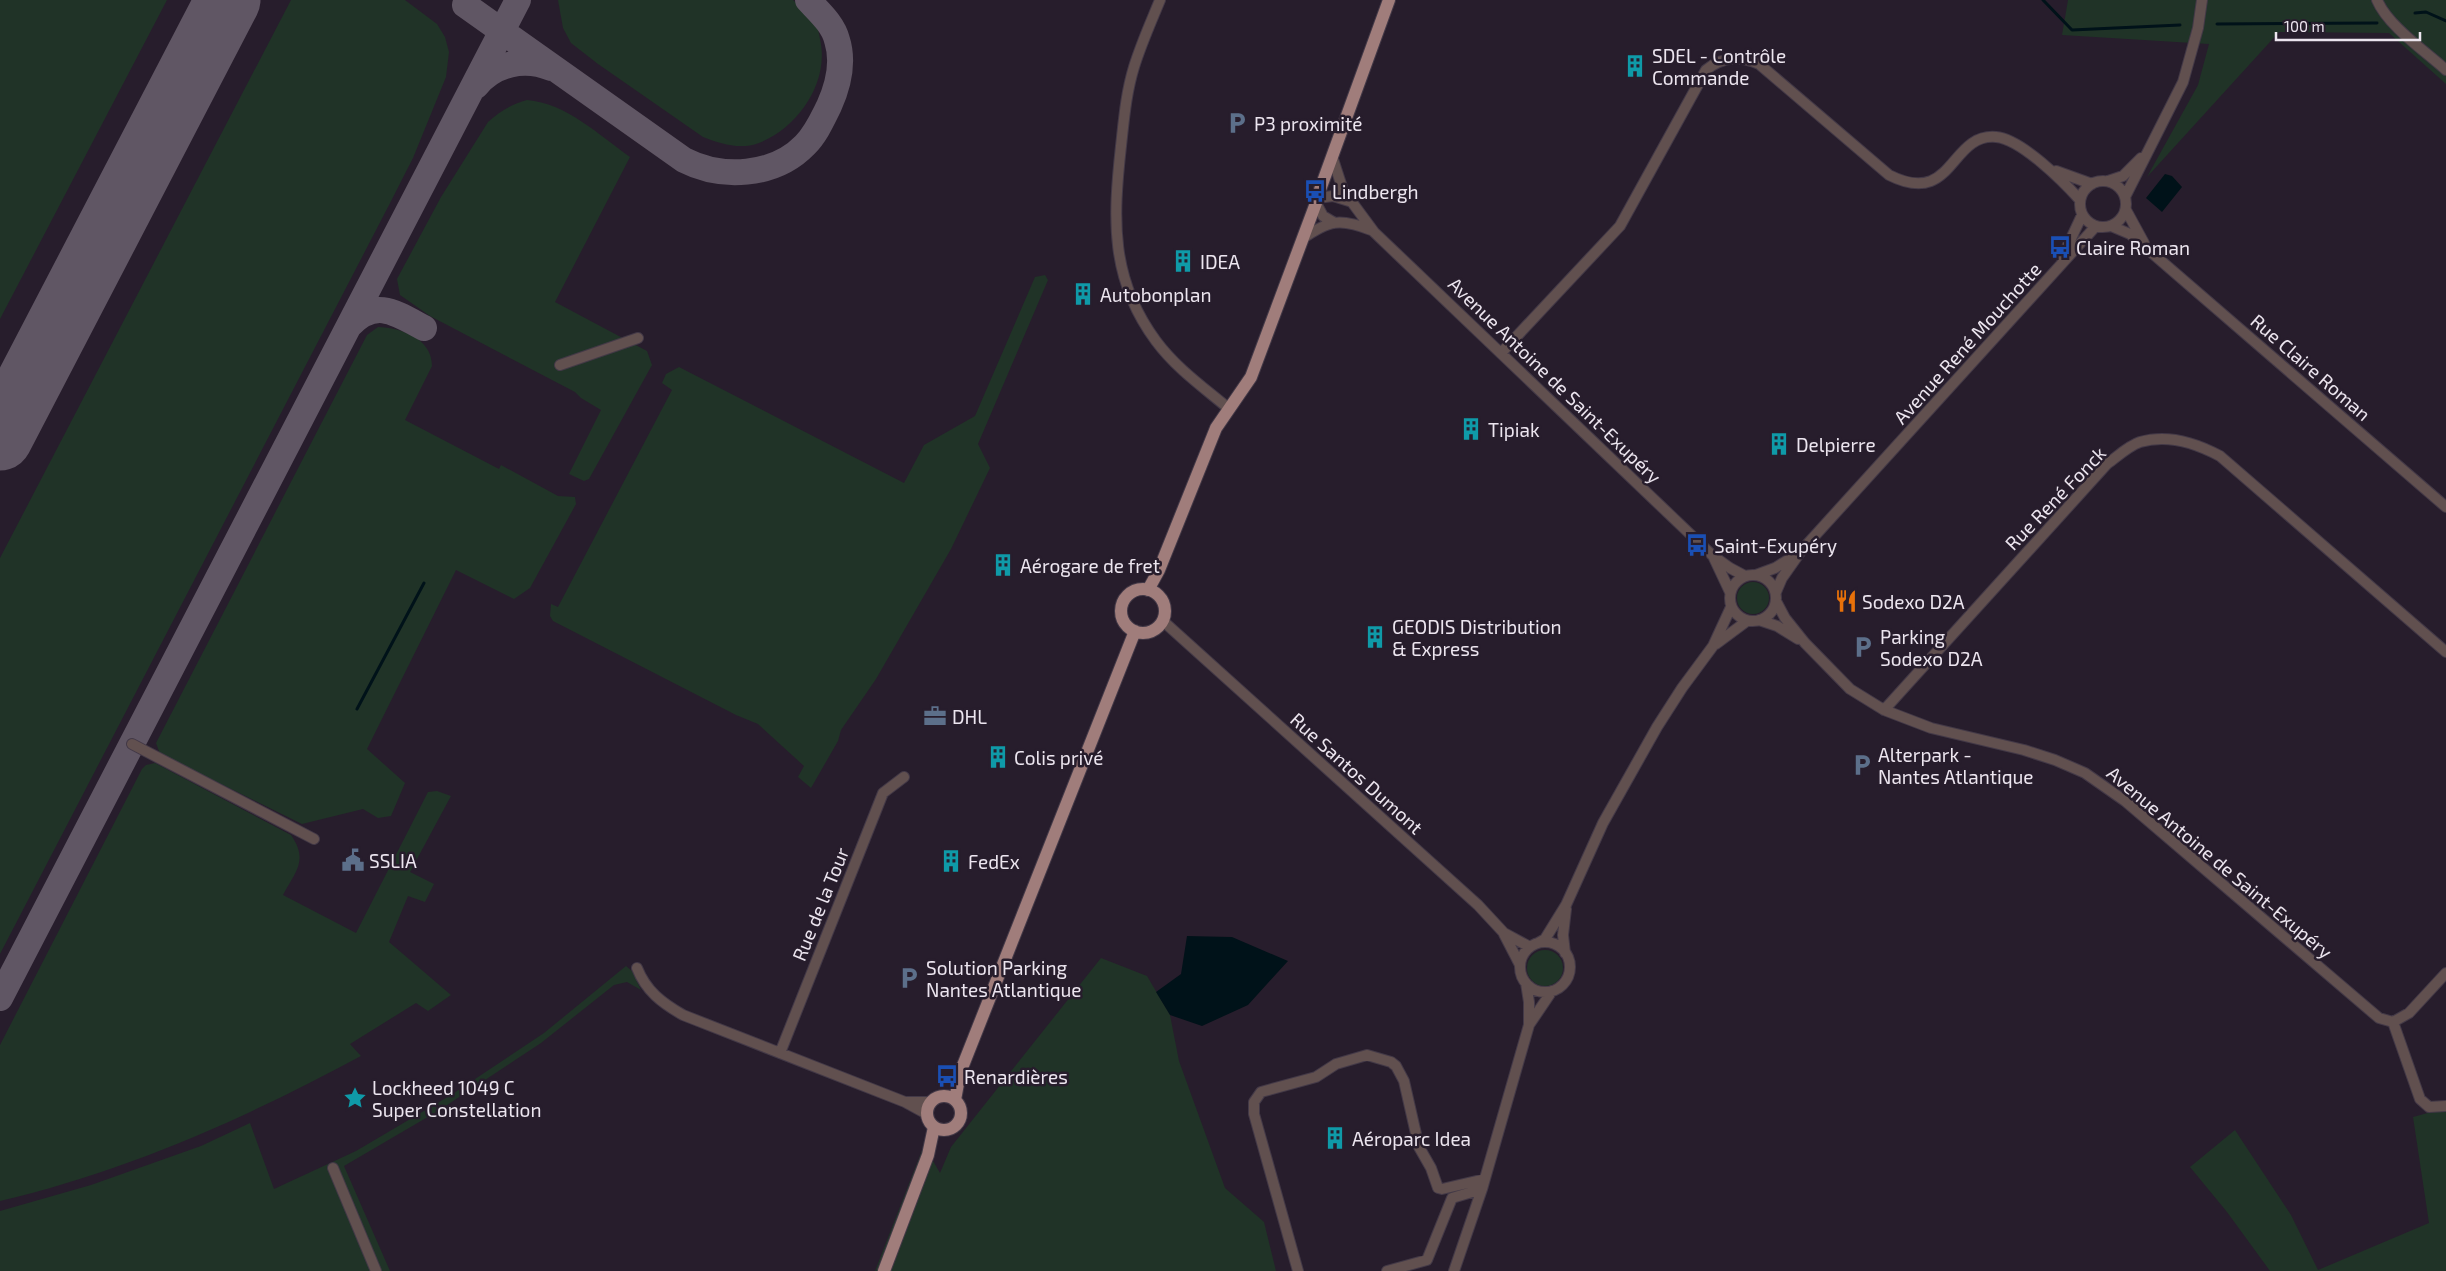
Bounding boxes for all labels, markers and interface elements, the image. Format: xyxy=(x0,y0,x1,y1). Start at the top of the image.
scale bar xyxy=(2276,10,2420,42)
text: 100 m xyxy=(2284,17,2325,35)
place label: SDEL - Contrôle Commande xyxy=(1652,44,1786,89)
building icon: SDEL - Contrôle Commande xyxy=(1622,53,1648,79)
parking icon: P3 proximité xyxy=(1224,110,1250,136)
place label: P3 proximité xyxy=(1254,112,1363,135)
bus stop icon: Lindbergh xyxy=(1302,178,1328,204)
place label: Lindbergh xyxy=(1332,180,1419,203)
bus stop icon: Claire Roman xyxy=(2047,234,2073,260)
place label: Claire Roman xyxy=(2076,236,2190,259)
building icon: IDEA xyxy=(1170,248,1196,274)
place label: IDEA xyxy=(1200,250,1240,273)
street label: Avenue René Mouchotte xyxy=(1888,258,2046,428)
street label: Avenue Antoine de Saint-Exupéry xyxy=(1444,272,1666,488)
building icon: Autobonplan xyxy=(1070,281,1096,307)
place label: Autobonplan xyxy=(1100,283,1211,306)
street label: Rue Claire Roman xyxy=(2246,309,2376,425)
building icon: Tipiak xyxy=(1458,416,1484,442)
place label: Tipiak xyxy=(1488,418,1540,441)
building icon: Delpierre xyxy=(1766,431,1792,457)
place label: Delpierre xyxy=(1796,433,1876,456)
street label: Rue René Fonck xyxy=(2000,441,2110,555)
bus stop icon: Saint-Exupéry xyxy=(1684,532,1710,558)
place label: Saint-Exupéry xyxy=(1714,534,1837,557)
building icon: Aérogare de fret xyxy=(990,552,1016,578)
place label: Aérogare de fret xyxy=(1020,554,1160,577)
restaurant icon: Sodexo D2A xyxy=(1833,588,1859,614)
place label: Sodexo D2A xyxy=(1862,590,1965,613)
place label: GEODIS Distribution & Express xyxy=(1392,615,1562,660)
building icon: GEODIS Distribution & Express xyxy=(1362,624,1388,650)
place label: Parking Sodexo D2A xyxy=(1880,625,1983,670)
parking icon: Parking Sodexo D2A xyxy=(1850,634,1876,660)
office icon: DHL xyxy=(922,703,948,729)
place label: DHL xyxy=(952,705,987,728)
street label: Rue Santos Dumont xyxy=(1286,707,1428,839)
place label: Alterpark - Nantes Atlantique xyxy=(1878,743,2034,788)
building icon: Colis privé xyxy=(985,744,1011,770)
place label: Colis privé xyxy=(1014,746,1103,769)
parking icon: Alterpark - Nantes Atlantique xyxy=(1849,752,1875,778)
street label: Avenue Antoine de Saint-Exupéry xyxy=(2103,761,2337,963)
street label: Rue de la Tour xyxy=(787,844,853,964)
public building icon: SSLIA xyxy=(340,847,366,873)
building icon: FedEx xyxy=(938,848,964,874)
place label: SSLIA xyxy=(369,849,417,872)
place label: FedEx xyxy=(968,850,1020,873)
place label: Solution Parking Nantes Atlantique xyxy=(926,956,1082,1001)
parking icon: Solution Parking Nantes Atlantique xyxy=(896,965,922,991)
bus stop icon: Renardières xyxy=(934,1063,960,1089)
place label: Renardières xyxy=(964,1065,1068,1088)
place label: Lockheed 1049 C Super Constellation xyxy=(372,1076,541,1121)
place icon: Lockheed 1049 C Super Constellation xyxy=(342,1085,368,1111)
building icon: Aéroparc Idea xyxy=(1322,1125,1348,1151)
place label: Aéroparc Idea xyxy=(1352,1127,1471,1150)

